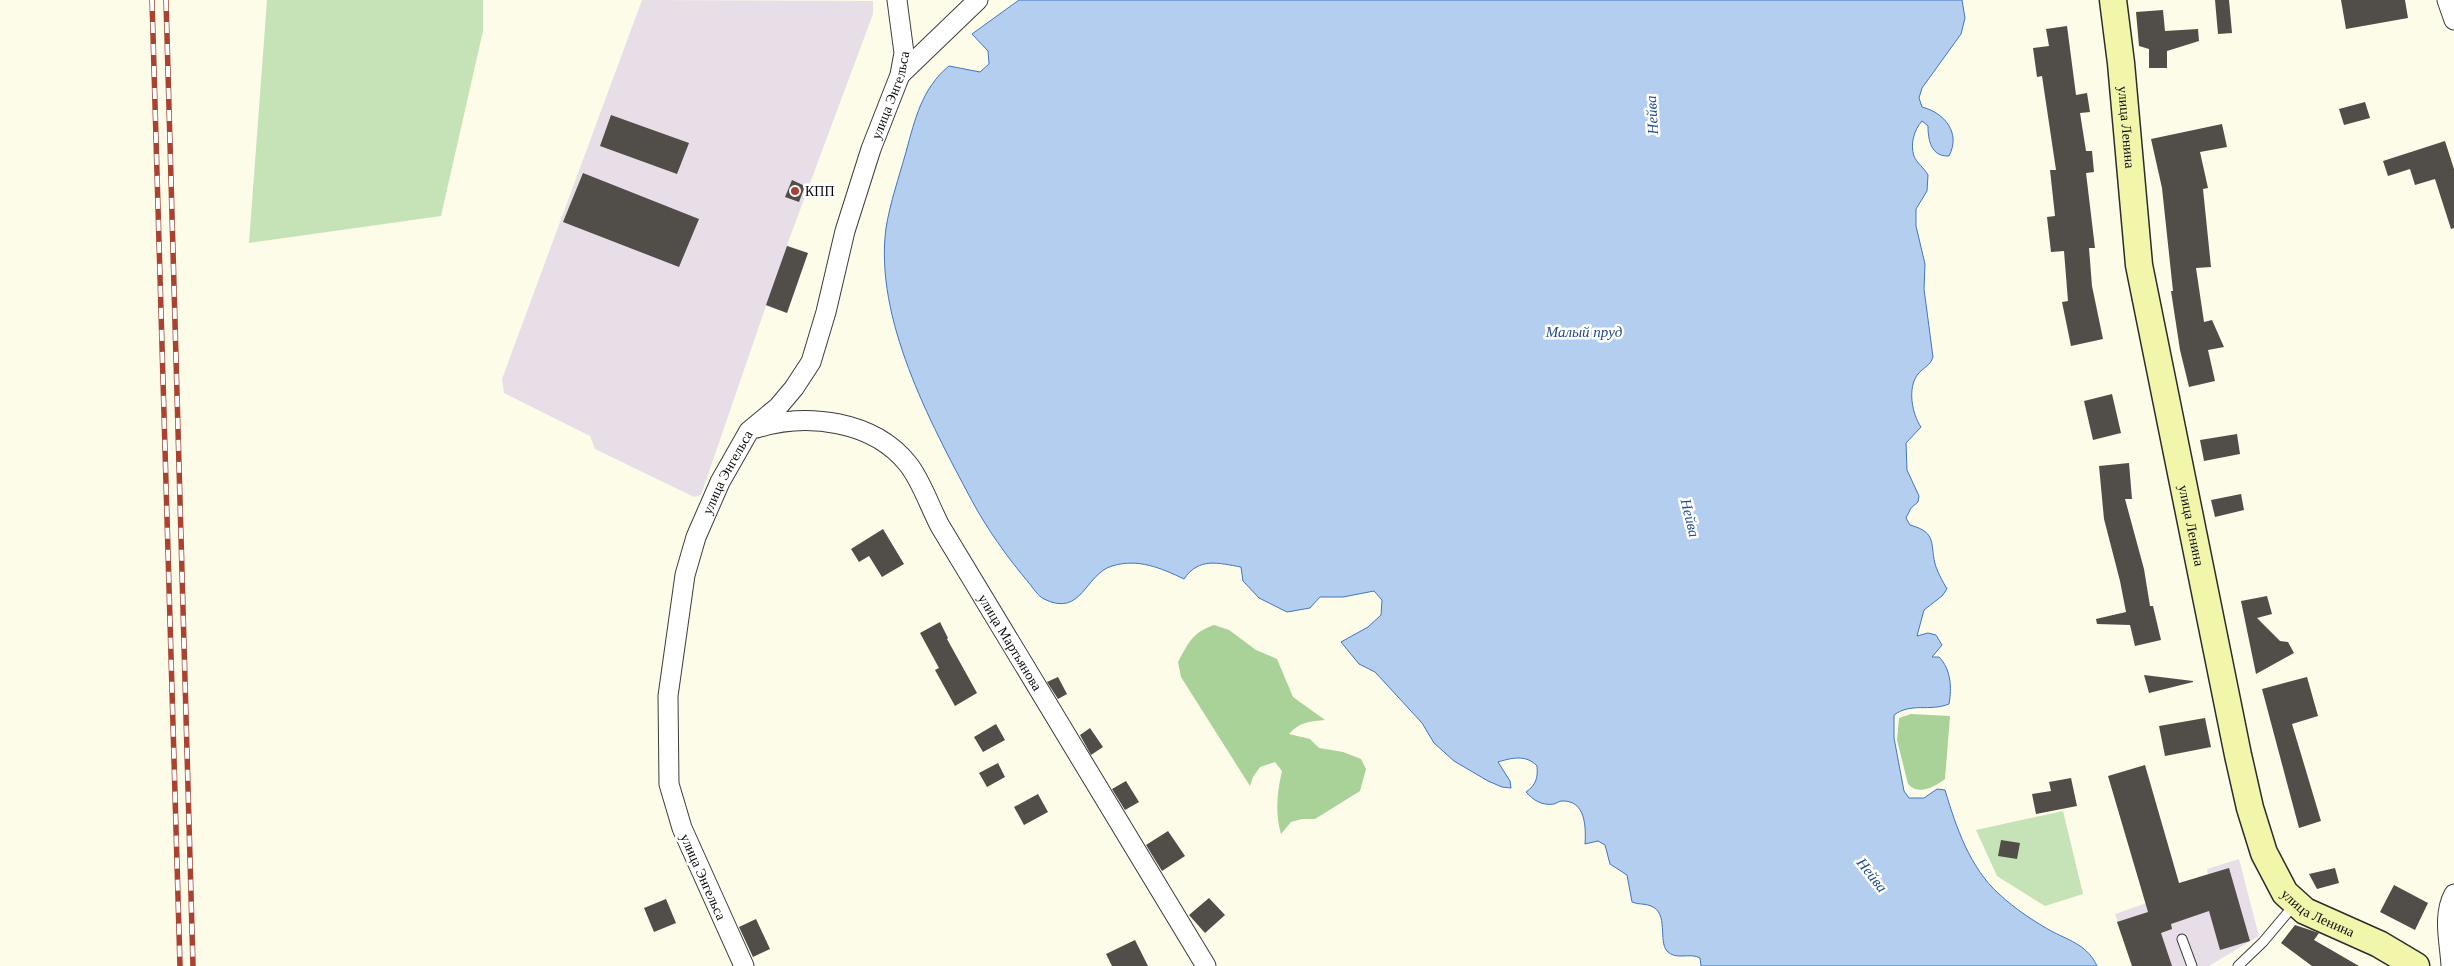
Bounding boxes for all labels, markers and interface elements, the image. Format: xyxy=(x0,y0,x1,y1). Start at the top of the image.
street label: улица Энгельса xyxy=(868,49,912,141)
street label: улица Ленина xyxy=(2116,86,2138,170)
water label: Нейва xyxy=(1643,95,1661,136)
place label: КПП xyxy=(805,184,835,199)
marker: КПП xyxy=(789,185,801,197)
water label: Малый пруд xyxy=(1545,324,1623,340)
street label: улица Энгельса xyxy=(699,427,756,516)
street label: улица Ленина xyxy=(2176,484,2207,568)
water label: Нейва xyxy=(1677,496,1702,539)
street label: улица Мартьянова xyxy=(975,591,1045,694)
street label: улица Энгельса xyxy=(677,832,729,923)
water label: Нейва xyxy=(1853,854,1890,895)
street label: улица Ленина xyxy=(2278,886,2358,940)

